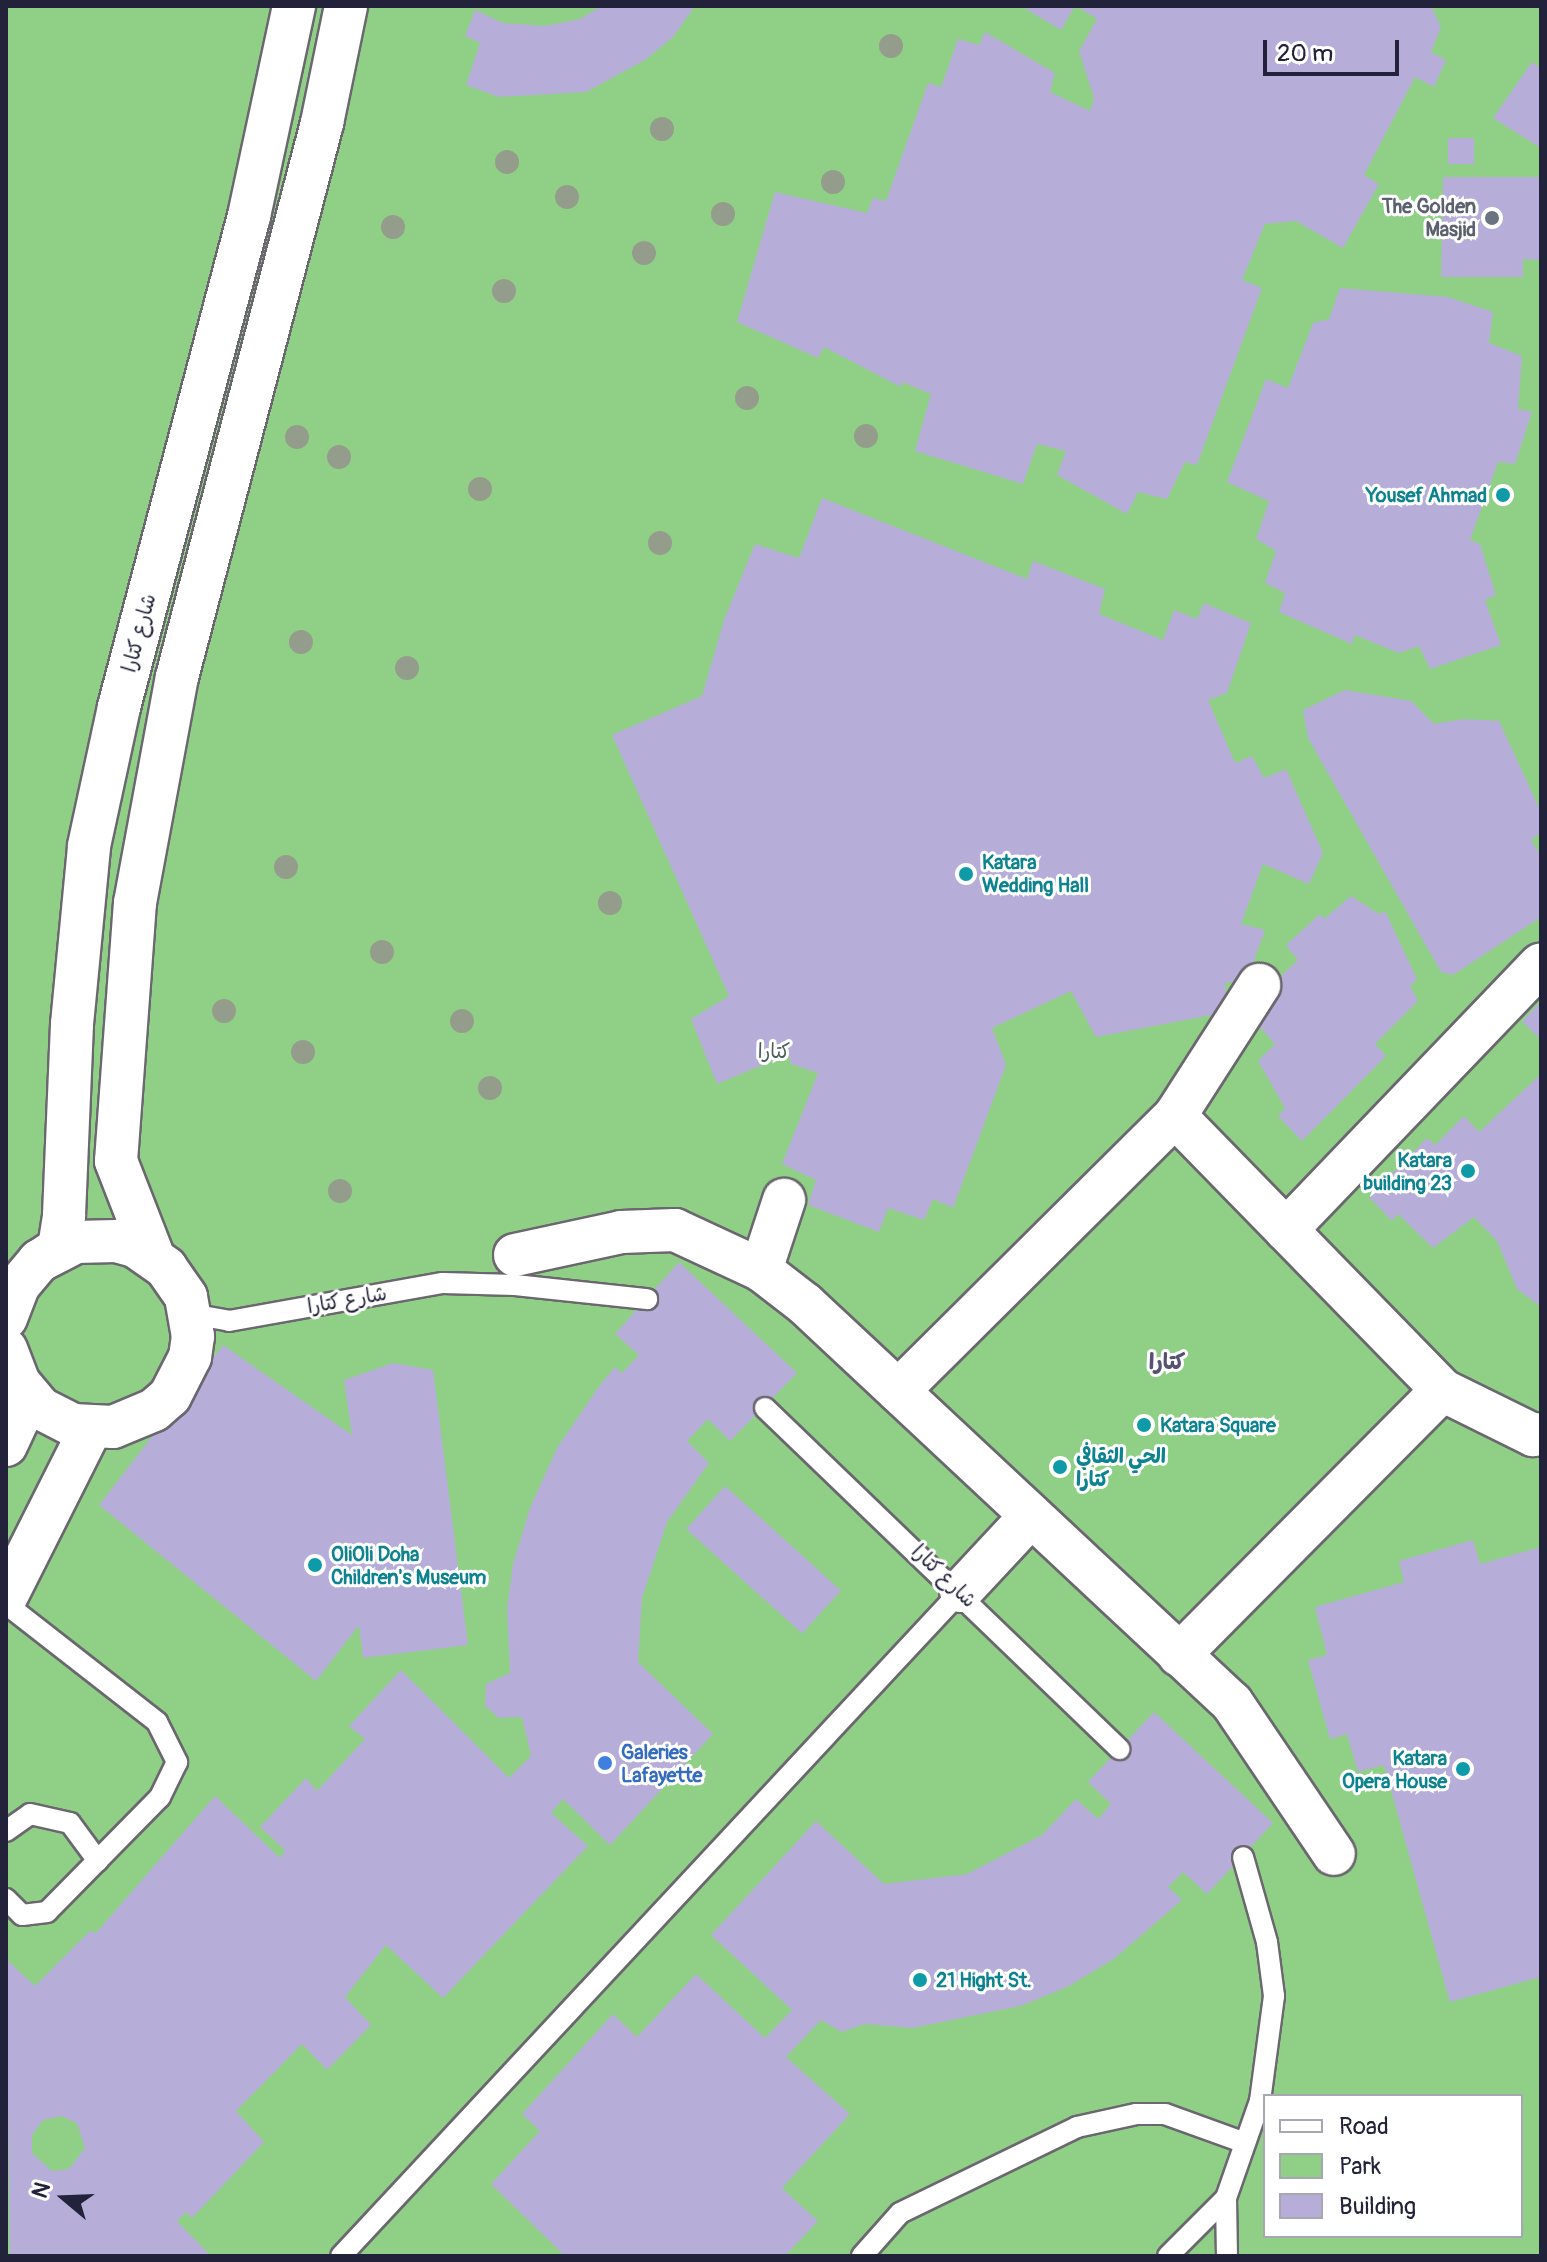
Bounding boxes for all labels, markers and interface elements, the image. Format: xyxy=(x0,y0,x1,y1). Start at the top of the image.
scale bar xyxy=(1267,24,1403,74)
text: 20 m xyxy=(1277,39,1333,68)
place label: The Golden Masjid xyxy=(1382,194,1476,241)
marker: The Golden Masjid xyxy=(1483,209,1501,227)
place label: Yousef Ahmad xyxy=(1366,483,1487,507)
marker: Yousef Ahmad xyxy=(1494,486,1512,504)
street label: شارع كتارا xyxy=(117,591,161,675)
place label: Katara Wedding Hall xyxy=(982,850,1089,897)
marker: Katara Wedding Hall xyxy=(957,865,975,883)
park label: كتارا xyxy=(758,1039,790,1063)
place label: Katara building 23 xyxy=(1363,1148,1452,1195)
marker: Katara building 23 xyxy=(1459,1162,1477,1180)
street label: شارع كتارا xyxy=(305,1281,389,1319)
district label: كتارا xyxy=(1149,1350,1185,1376)
place label: Katara Square xyxy=(1160,1413,1276,1437)
marker: Katara Square xyxy=(1135,1416,1153,1434)
place label: الحي الثقافي كتارا xyxy=(1076,1444,1166,1491)
marker: الحي الثقافي كتارا xyxy=(1051,1458,1069,1476)
street label: شارع كتارا xyxy=(907,1540,981,1612)
place label: OliOli Doha Children's Museum xyxy=(331,1542,486,1589)
marker: OliOli Doha Children's Museum xyxy=(306,1556,324,1574)
place label: Galeries Lafayette xyxy=(621,1740,702,1787)
place label: Katara Opera House xyxy=(1342,1746,1447,1793)
marker: Galeries Lafayette xyxy=(596,1754,614,1772)
marker: Katara Opera House xyxy=(1454,1760,1472,1778)
place label: 21 Hight St. xyxy=(936,1968,1032,1992)
marker: 21 Hight St. xyxy=(911,1971,929,1989)
legend xyxy=(1263,2094,1523,2238)
text: Road xyxy=(1339,2112,1389,2141)
text: Park xyxy=(1339,2152,1381,2181)
north arrow xyxy=(24,2158,104,2238)
text: N xyxy=(26,2179,57,2202)
text: Building xyxy=(1339,2192,1416,2221)

